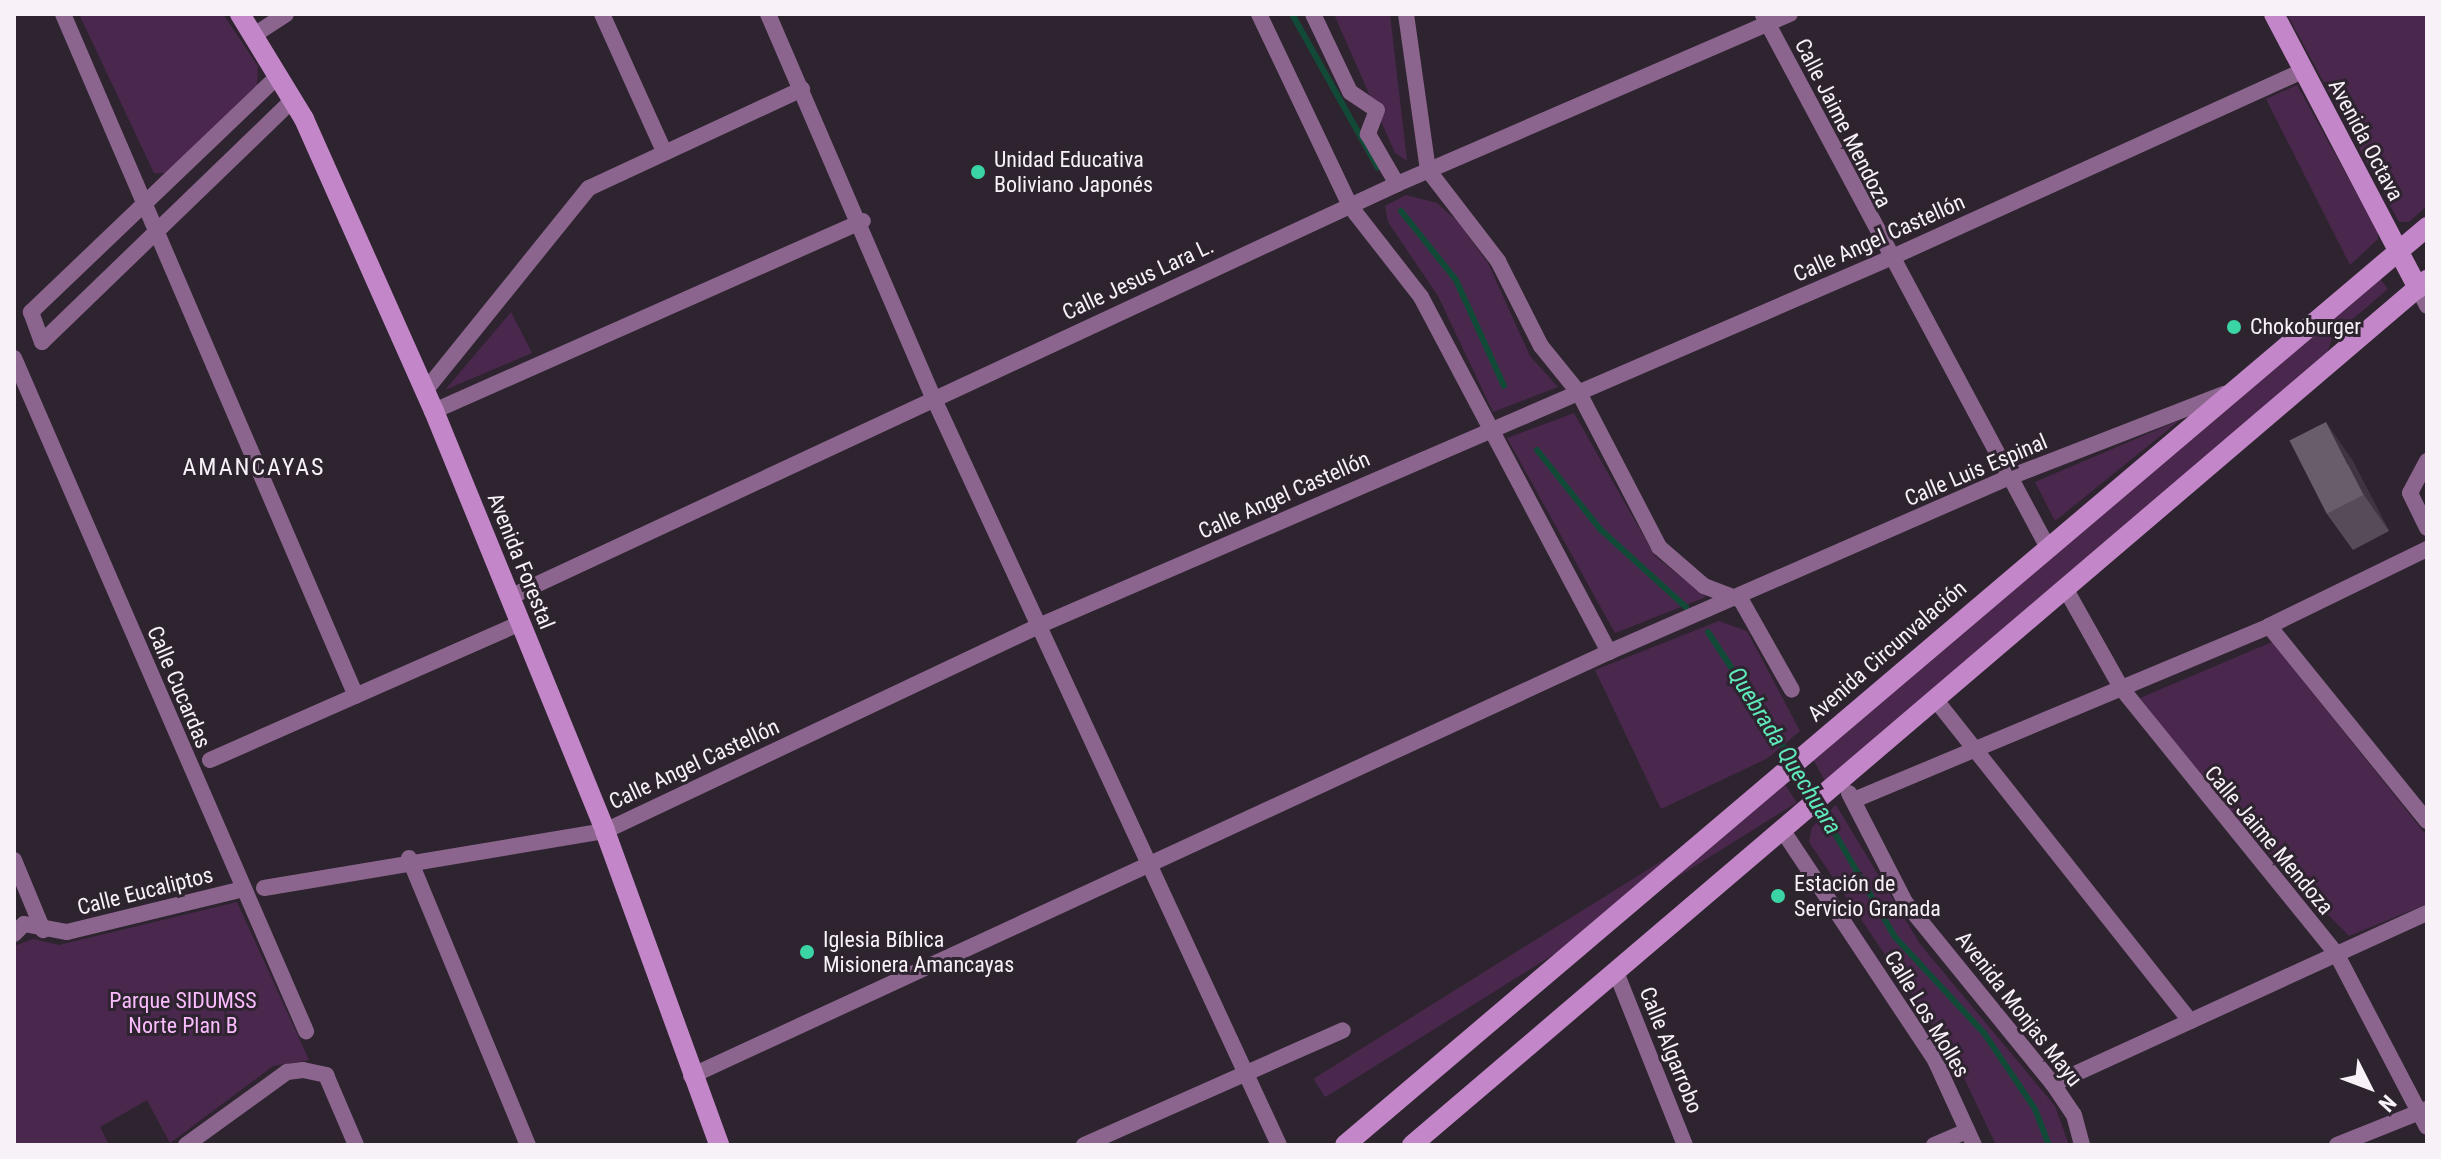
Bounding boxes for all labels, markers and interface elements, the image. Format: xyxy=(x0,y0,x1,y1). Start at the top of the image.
street label: Calle Jaime Mendoza xyxy=(1789,34,1897,212)
street label: Avenida Octava xyxy=(2323,75,2409,205)
place label: Unidad Educativa Boliviano Japonés xyxy=(994,146,1153,198)
marker: Unidad Educativa Boliviano Japonés xyxy=(969,163,987,181)
street label: Calle Angel Castellón xyxy=(1789,188,1969,288)
street label: Calle Jesus Lara L. xyxy=(1058,232,1218,326)
place label: Chokoburger xyxy=(2250,314,2361,340)
marker: Chokoburger xyxy=(2225,318,2243,336)
street label: Calle Luis Espinal xyxy=(1901,428,2051,512)
street label: Calle Angel Castellón xyxy=(1194,445,1374,545)
district label: AMANCAYAS xyxy=(182,454,326,482)
street label: Avenida Forestal xyxy=(482,489,560,633)
street label: Avenida Circunvalación xyxy=(1802,575,1972,727)
street label: Calle Cucardas xyxy=(141,622,217,752)
water label: Quebrada Quechuara xyxy=(1721,662,1847,840)
street label: Calle Angel Castellón xyxy=(605,713,783,815)
street label: Calle Jaime Mendoza xyxy=(2199,760,2339,920)
street label: Calle Eucaliptos xyxy=(74,861,216,921)
place label: Estación de Servicio Granada xyxy=(1794,870,1941,922)
marker: Estación de Servicio Granada xyxy=(1769,887,1787,905)
place label: Iglesia Bíblica Misionera Amancayas xyxy=(823,926,1014,978)
street label: Avenida Monjas Mayu xyxy=(1950,926,2088,1092)
marker: Iglesia Bíblica Misionera Amancayas xyxy=(798,943,816,961)
street label: Calle Los Molles xyxy=(1879,946,1975,1082)
street label: Calle Algarrobo xyxy=(1634,983,1708,1117)
park label: Parque SIDUMSS Norte Plan B xyxy=(109,987,257,1038)
north arrow xyxy=(2329,1047,2409,1127)
text: N xyxy=(2373,1090,2401,1117)

